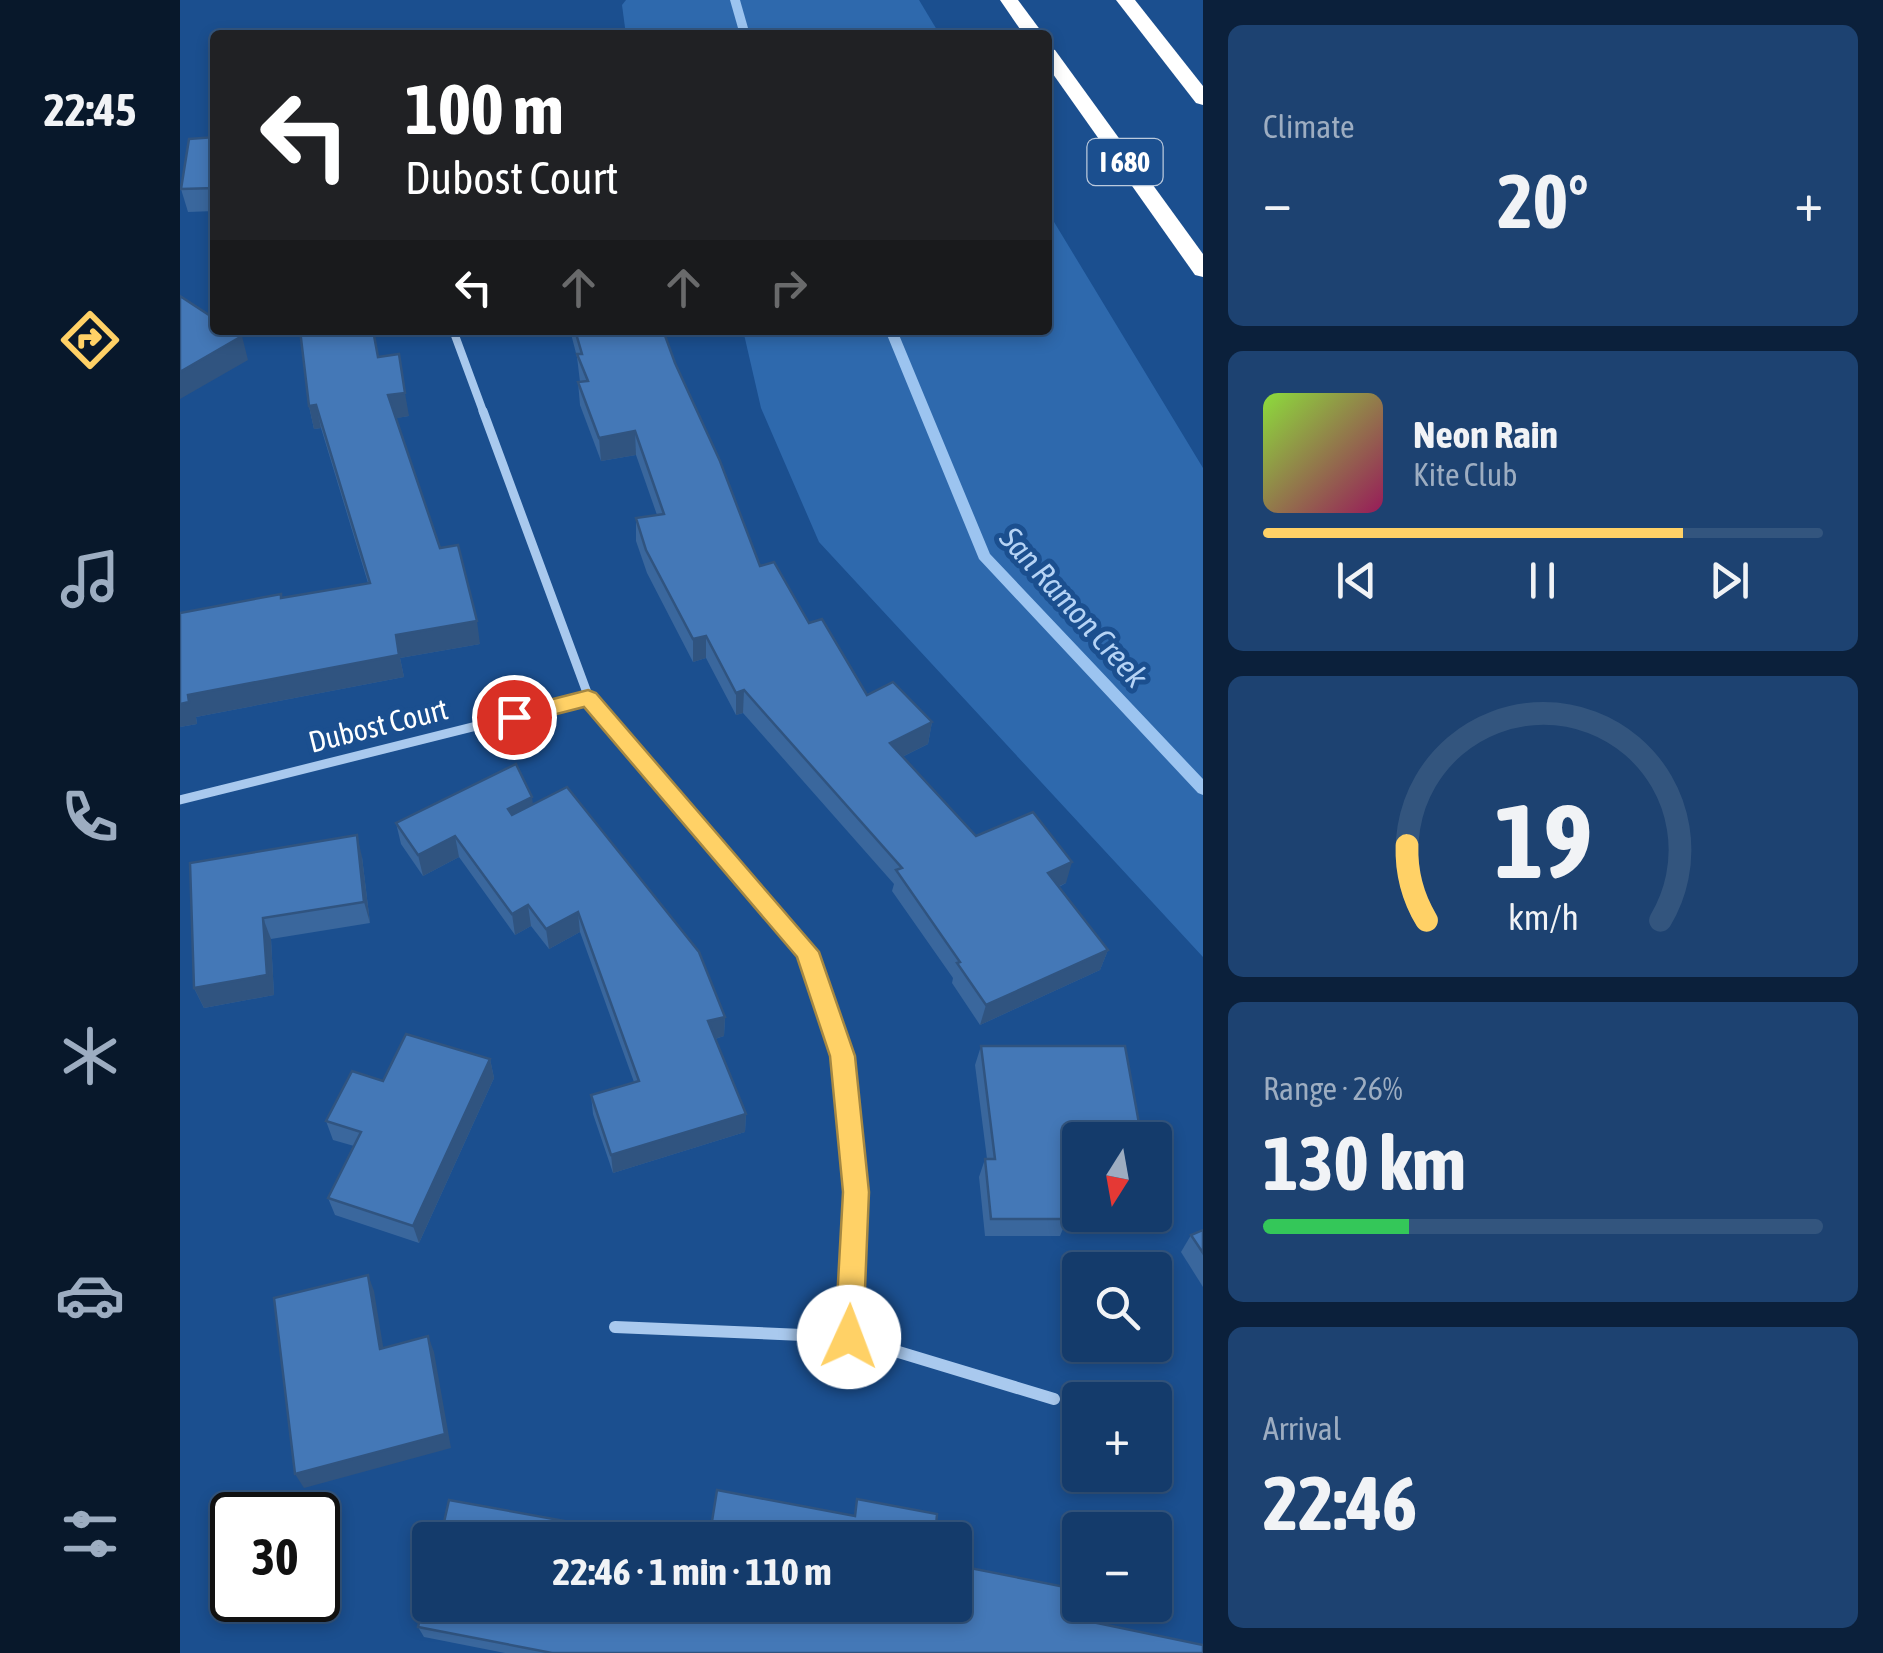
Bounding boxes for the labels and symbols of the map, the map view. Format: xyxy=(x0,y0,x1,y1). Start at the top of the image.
road number: I 680 xyxy=(1088,139,1162,185)
water label: San Ramon Creek xyxy=(992,519,1156,695)
pin xyxy=(472,675,557,760)
street label: Dubost Court xyxy=(305,691,451,759)
north arrow xyxy=(1062,1122,1172,1232)
position arrow xyxy=(797,1285,901,1389)
speed limit sign: 30 xyxy=(210,1492,340,1622)

